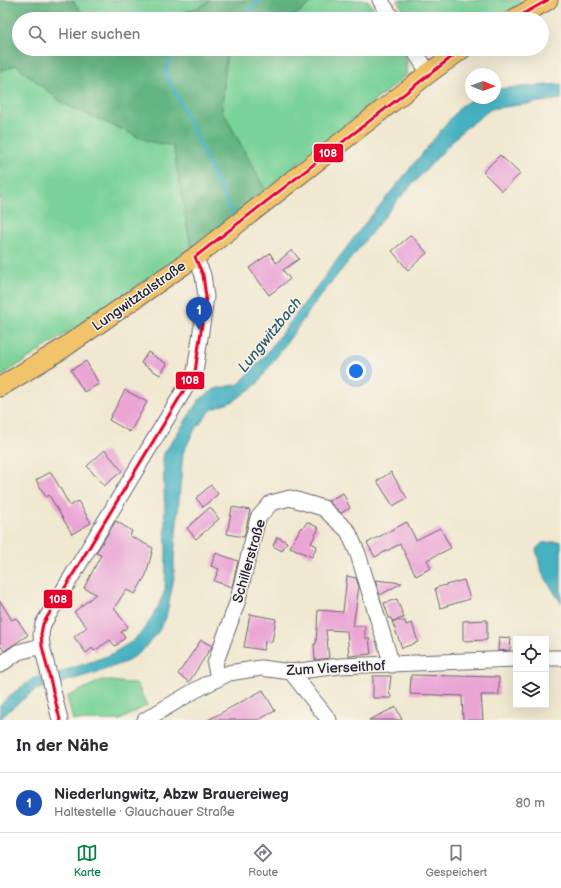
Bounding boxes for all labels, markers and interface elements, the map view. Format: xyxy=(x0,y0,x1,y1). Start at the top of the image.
search box xyxy=(12,12,549,56)
icon: search xyxy=(26,23,48,45)
text: Hier suchen xyxy=(58,25,140,44)
north arrow xyxy=(465,68,501,104)
line badge: 108 xyxy=(313,143,344,163)
text: 108 xyxy=(319,147,337,160)
street label: Lungwitztalstraße xyxy=(89,257,189,335)
water label: Lungwitzbach xyxy=(234,294,306,376)
pin: 1 xyxy=(186,297,212,330)
your location xyxy=(346,361,366,381)
line badge: 108 xyxy=(175,371,205,390)
text: 108 xyxy=(181,374,199,387)
street label: Schillerstraße xyxy=(229,517,269,605)
line badge: 108 xyxy=(43,589,73,609)
text: 108 xyxy=(49,593,67,606)
map controls xyxy=(513,636,549,708)
button: locate xyxy=(513,636,549,672)
street label: Zum Vierseithof xyxy=(285,657,387,679)
button: layers xyxy=(513,672,549,708)
text: In der Nähe xyxy=(16,736,109,756)
text: Niederlungwitz, Abzw Brauereiweg xyxy=(54,785,289,804)
text: 1 xyxy=(26,795,32,811)
text: 80 m xyxy=(516,795,545,811)
text: Haltestelle · Glauchauer Straße xyxy=(54,804,235,820)
tab: Karte xyxy=(74,842,101,879)
tab: Route xyxy=(248,842,278,879)
tab: Gespeichert xyxy=(426,842,487,879)

